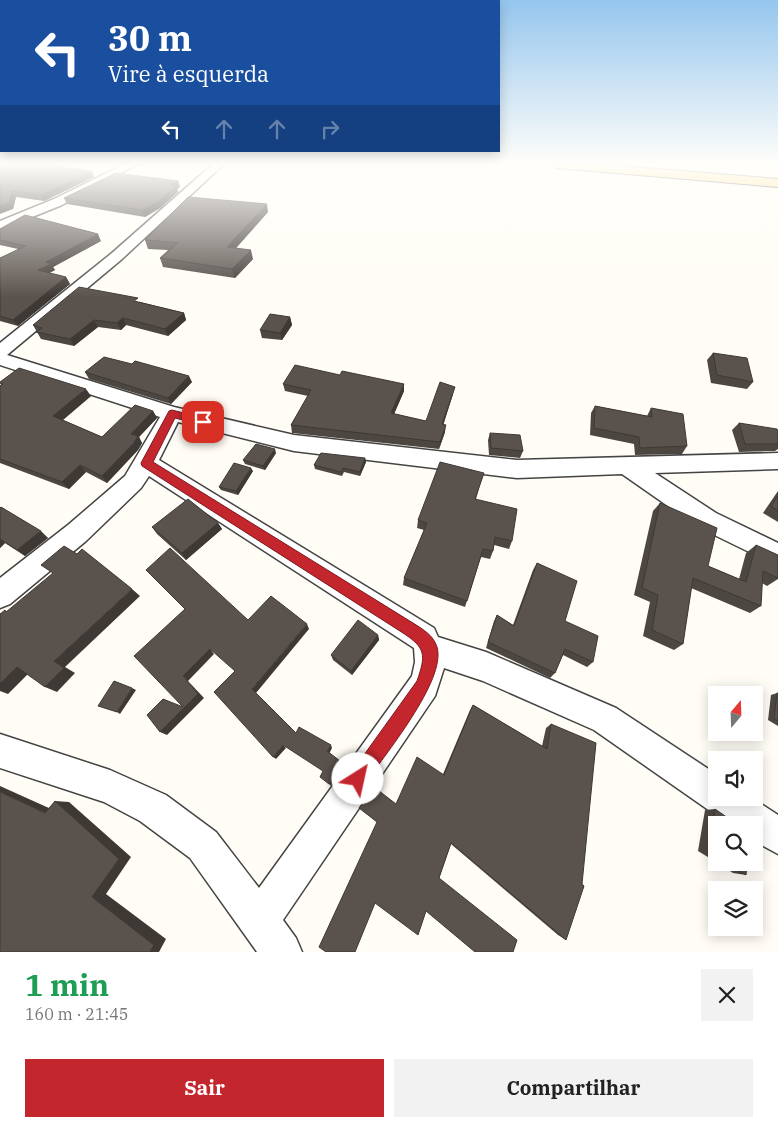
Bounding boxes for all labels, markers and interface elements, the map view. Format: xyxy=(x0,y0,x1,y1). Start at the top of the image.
text: 30 m xyxy=(108,15,192,61)
icon: left xyxy=(25,20,90,85)
text: Vire à esquerda xyxy=(108,59,269,88)
icon: left xyxy=(157,115,185,143)
icon: ahead xyxy=(210,115,238,143)
icon: ahead xyxy=(263,115,291,143)
icon: right xyxy=(316,115,344,143)
pin xyxy=(182,401,224,443)
icon: arrive xyxy=(189,408,217,436)
north arrow xyxy=(708,686,762,741)
map controls xyxy=(708,686,763,936)
button: sound xyxy=(708,751,763,806)
position arrow xyxy=(331,752,383,804)
button: search xyxy=(708,816,763,871)
button: layers xyxy=(708,881,763,936)
text: 1 min xyxy=(25,965,109,1004)
button: close xyxy=(701,969,753,1021)
text: 160 m · 21:45 xyxy=(25,1004,128,1024)
button: Sair xyxy=(25,1059,384,1117)
button: Compartilhar xyxy=(394,1059,753,1117)

